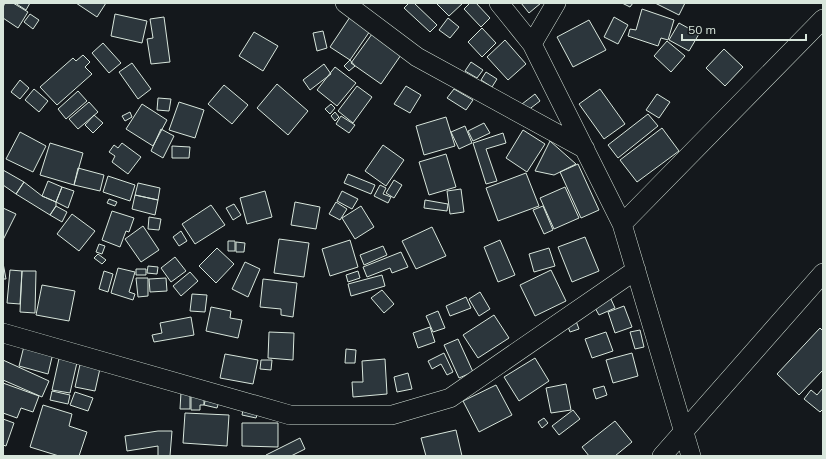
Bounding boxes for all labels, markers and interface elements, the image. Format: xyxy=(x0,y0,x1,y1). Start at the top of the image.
scale bar xyxy=(682,16,806,42)
text: 50 m xyxy=(688,22,716,37)

